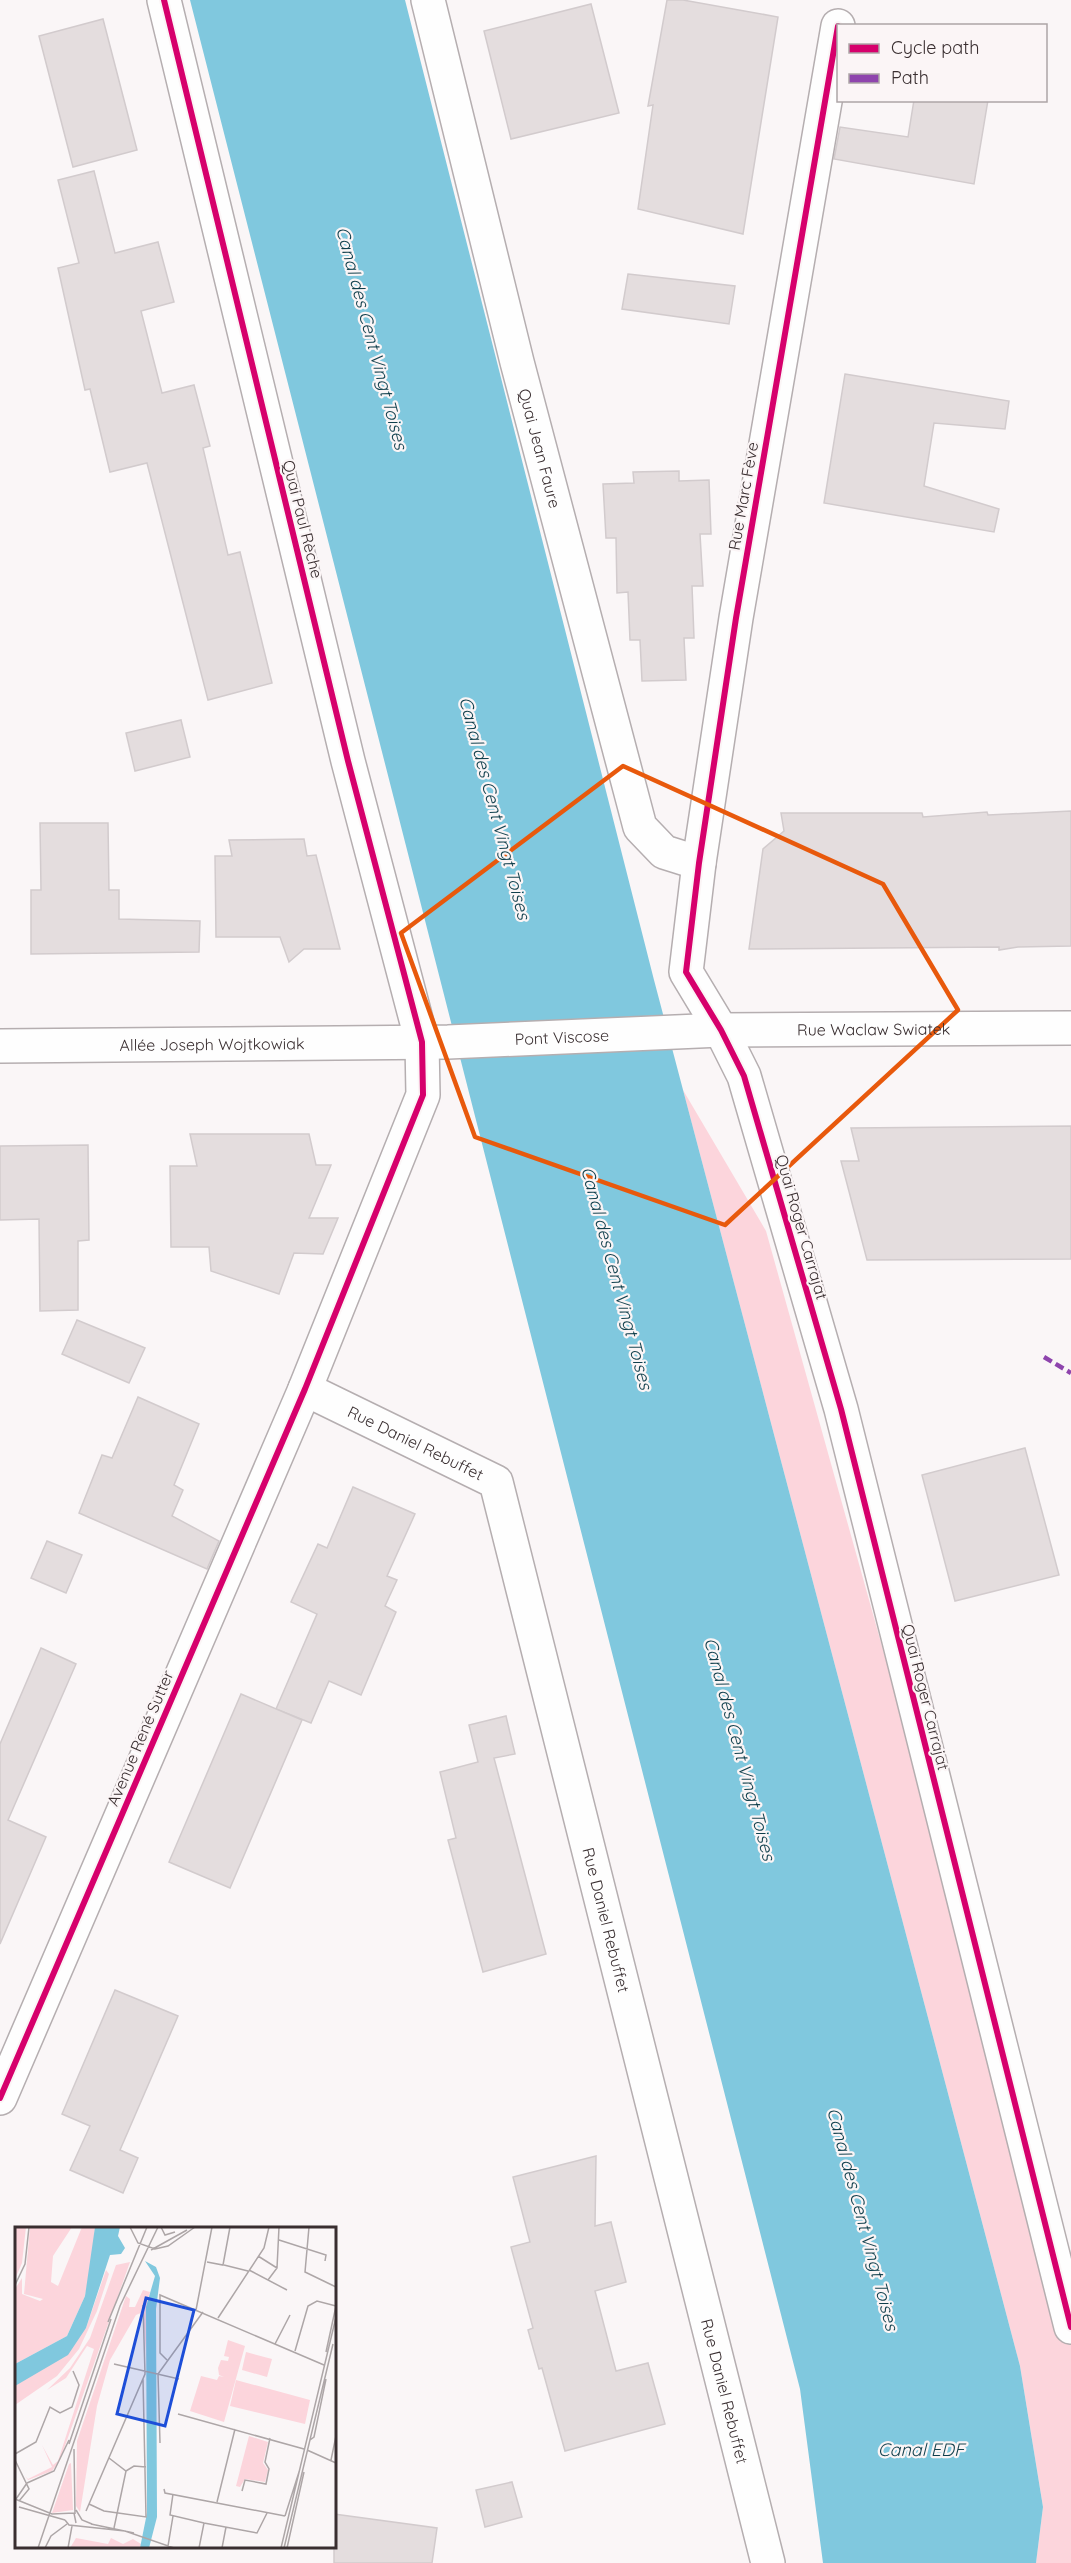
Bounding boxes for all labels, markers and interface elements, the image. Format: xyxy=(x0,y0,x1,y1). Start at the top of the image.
legend xyxy=(837,24,1047,102)
text: Cycle path xyxy=(891,36,979,59)
text: Path xyxy=(891,66,929,89)
water label: Canal des Cent Vingt Toises xyxy=(331,224,413,453)
street label: Quai Jean Faure xyxy=(514,386,565,510)
street label: Rue Marc Fève xyxy=(724,440,762,552)
street label: Quai Paul Rèche xyxy=(279,458,327,580)
water label: Canal des Cent Vingt Toises xyxy=(454,694,536,923)
street label: Rue Waclaw Swiatek xyxy=(797,1019,950,1040)
street label: Pont Viscose xyxy=(514,1025,609,1049)
street label: Allée Joseph Wojtkowiak xyxy=(119,1033,305,1055)
street label: Quai Roger Carrajat xyxy=(772,1152,832,1302)
water label: Canal des Cent Vingt Toises xyxy=(576,1164,658,1393)
street label: Rue Daniel Rebuffet xyxy=(344,1401,487,1484)
street label: Quai Roger Carrajat xyxy=(898,1622,954,1772)
water label: Canal des Cent Vingt Toises xyxy=(699,1635,781,1864)
street label: Avenue René Sutter xyxy=(102,1667,178,1809)
street label: Rue Daniel Rebuffet xyxy=(578,1845,634,1994)
water label: Canal des Cent Vingt Toises xyxy=(822,2105,904,2334)
inset map xyxy=(15,2227,336,2548)
street label: Rue Daniel Rebuffet xyxy=(697,2317,753,2466)
water label: Canal EDF xyxy=(878,2438,967,2461)

